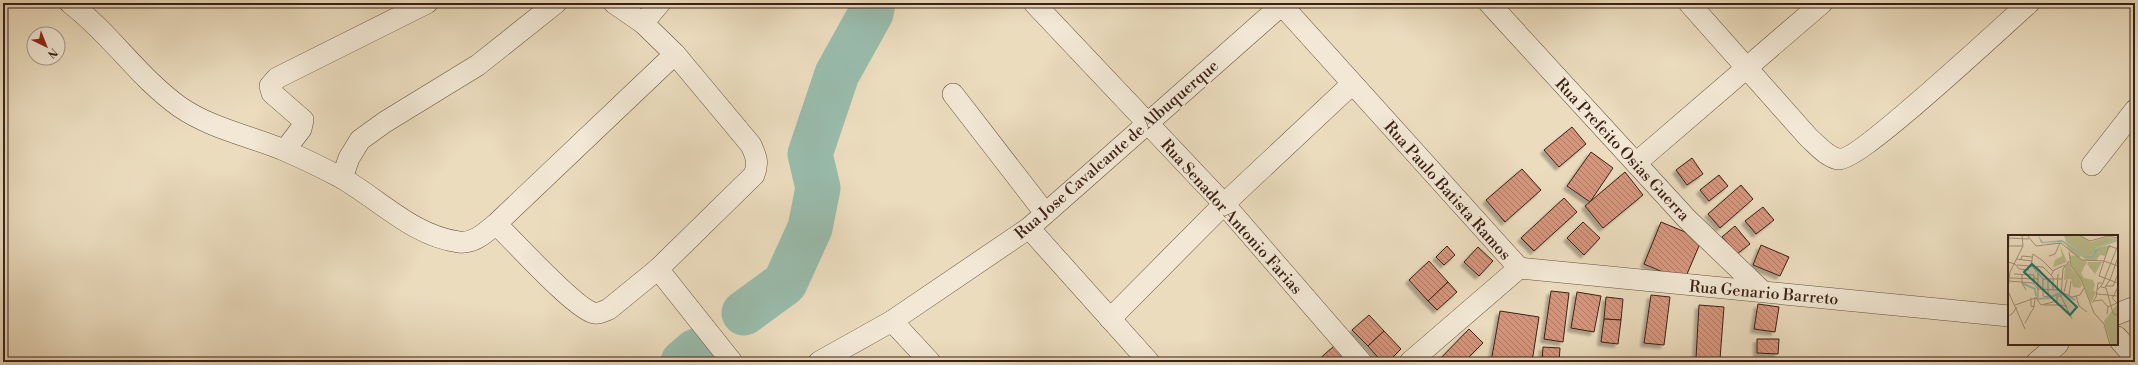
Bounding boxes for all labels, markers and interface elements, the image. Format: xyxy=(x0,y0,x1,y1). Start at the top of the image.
north arrow xyxy=(26,26,66,66)
text: N xyxy=(44,44,60,61)
street label: Rua Jose Cavalcante de Albuquerque xyxy=(1011,56,1223,244)
street label: Rua Prefeito Osias Guerra xyxy=(1551,74,1694,226)
street label: Rua Paulo Batista Ramos xyxy=(1380,117,1515,264)
street label: Rua Senador Antonio Farias xyxy=(1156,135,1306,298)
inset map xyxy=(2008,235,2118,345)
street label: Rua Genario Barreto xyxy=(1688,277,1839,309)

